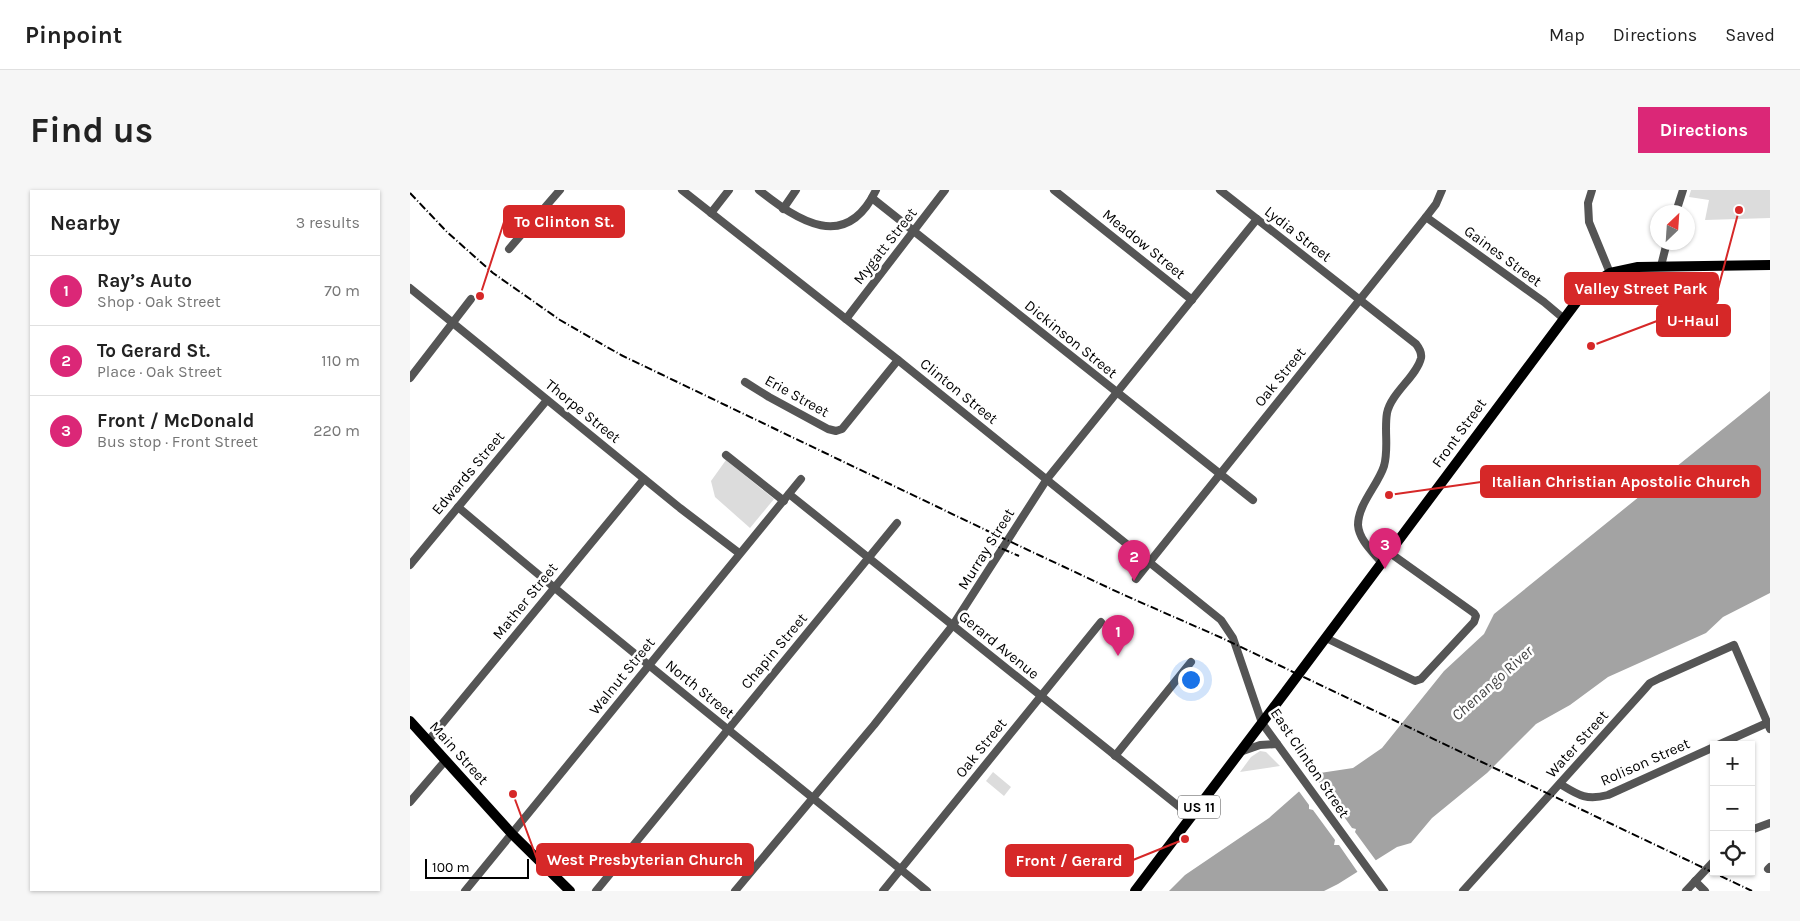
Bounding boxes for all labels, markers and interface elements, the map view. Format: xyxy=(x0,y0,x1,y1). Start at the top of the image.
text: Pinpoint xyxy=(25,21,122,49)
text: Map xyxy=(1549,24,1585,46)
text: Directions xyxy=(1613,24,1697,46)
text: Saved xyxy=(1725,24,1775,46)
button: Directions xyxy=(1638,107,1770,153)
text: Find us xyxy=(30,110,153,151)
street label: Lydia Street xyxy=(1261,202,1335,266)
street label: Mygatt Street xyxy=(849,204,921,288)
street label: Meadow Street xyxy=(1099,205,1189,283)
north arrow xyxy=(1650,205,1695,250)
callout: To Clinton St. xyxy=(504,206,624,237)
text: Nearby xyxy=(50,211,120,235)
text: To Clinton St. xyxy=(514,212,614,231)
text: 3 results xyxy=(296,213,360,232)
street label: Gaines Street xyxy=(1461,222,1546,290)
text: Ray’s Auto xyxy=(97,270,192,292)
callout: Valley Street Park xyxy=(1565,273,1718,304)
text: Valley Street Park xyxy=(1574,279,1708,298)
text: 1 xyxy=(63,281,69,300)
text: 70 m xyxy=(324,281,360,300)
text: Shop · Oak Street xyxy=(97,292,221,311)
street label: Dickinson Street xyxy=(1021,296,1121,382)
callout: U-Haul xyxy=(1657,305,1730,336)
text: U-Haul xyxy=(1667,311,1719,330)
text: To Gerard St. xyxy=(97,340,210,362)
street label: Oak Street xyxy=(1251,343,1310,410)
text: 2 xyxy=(61,351,71,370)
text: 110 m xyxy=(321,351,360,370)
street label: Clinton Street xyxy=(917,354,1002,428)
text: Place · Oak Street xyxy=(97,362,222,381)
street label: Erie Street xyxy=(762,371,833,421)
street label: Thorpe Street xyxy=(542,375,624,447)
street label: Front Street xyxy=(1428,395,1490,471)
text: Front / McDonald xyxy=(97,410,254,432)
text: 3 xyxy=(61,421,71,440)
text: 220 m xyxy=(313,421,360,440)
street label: Edwards Street xyxy=(428,427,508,518)
text: Bus stop · Front Street xyxy=(97,432,258,451)
callout: Italian Christian Apostolic Church xyxy=(1481,466,1760,497)
text: Italian Christian Apostolic Church xyxy=(1491,472,1751,491)
street label: Murray Street xyxy=(954,505,1018,593)
pin: 3 xyxy=(1369,528,1401,569)
pin: 2 xyxy=(1118,540,1150,581)
street label: Mather Street xyxy=(489,559,562,643)
street label: Gerard Avenue xyxy=(955,607,1043,683)
street label: Chapin Street xyxy=(737,609,811,693)
pin: 1 xyxy=(1102,615,1134,656)
street label: Walnut Street xyxy=(585,634,659,718)
water label: Chenango River xyxy=(1447,641,1537,725)
street label: North Street xyxy=(662,656,738,722)
your location xyxy=(1178,667,1204,693)
street label: East Clinton Street xyxy=(1267,705,1354,822)
street label: Water Street xyxy=(1542,706,1612,781)
street label: Oak Street xyxy=(952,714,1011,781)
street label: Main Street xyxy=(426,718,492,789)
street label: Rolison Street xyxy=(1598,734,1693,790)
map controls xyxy=(1710,741,1755,876)
button: + xyxy=(1710,741,1755,786)
button: − xyxy=(1710,786,1755,831)
road number: US 11 xyxy=(1178,796,1220,818)
button: locate xyxy=(1710,831,1755,876)
callout: West Presbyterian Church xyxy=(537,844,753,875)
callout: Front / Gerard xyxy=(1006,845,1133,876)
text: West Presbyterian Church xyxy=(547,850,743,869)
text: Front / Gerard xyxy=(1015,851,1123,870)
scale bar xyxy=(425,856,529,879)
text: 100 m xyxy=(432,859,470,876)

